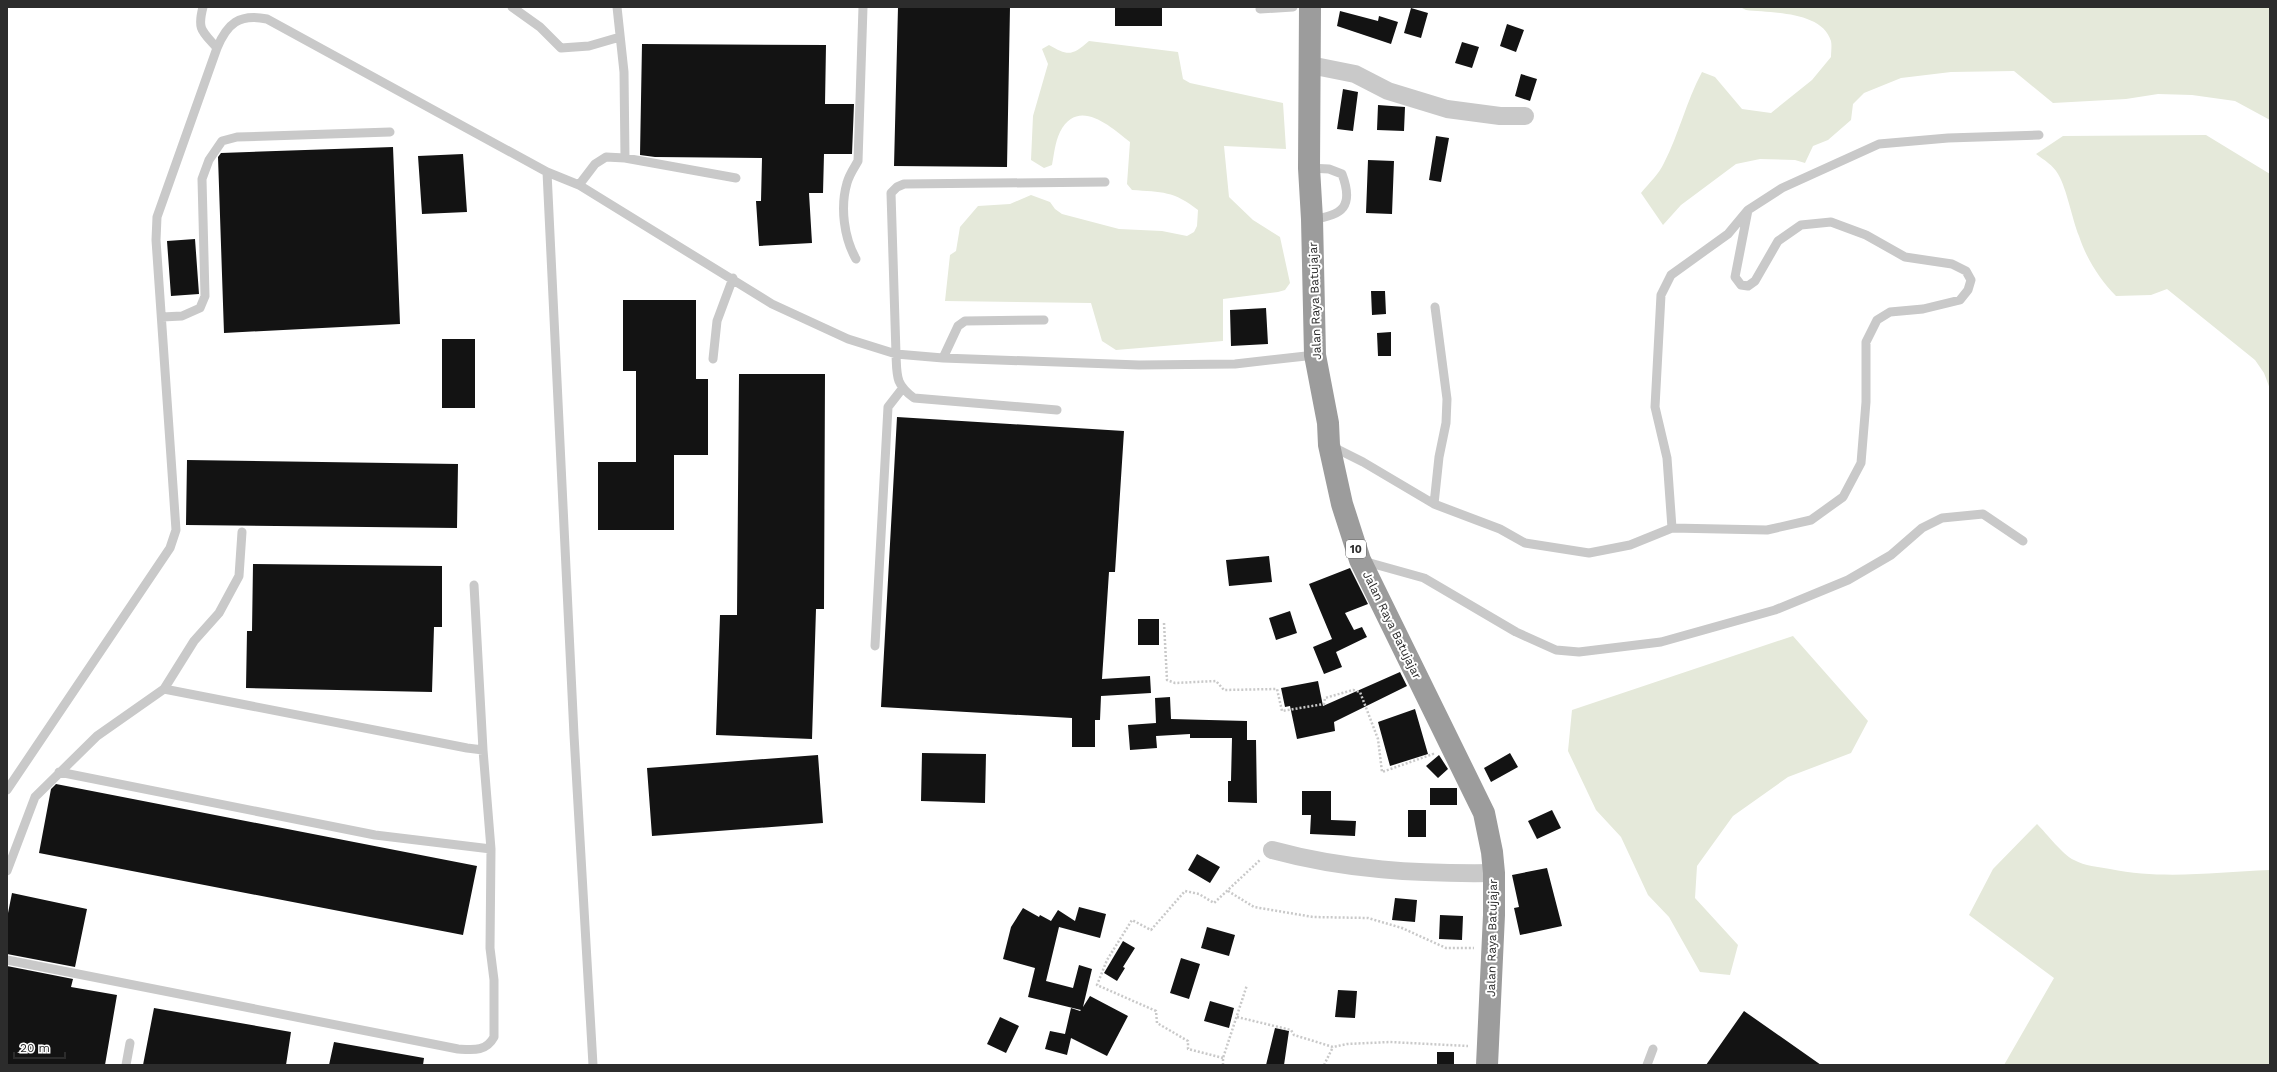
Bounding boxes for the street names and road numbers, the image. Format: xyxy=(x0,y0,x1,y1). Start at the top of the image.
street label: Jalan Raya Batujajar xyxy=(1306,242,1324,360)
road number: 10 xyxy=(1346,540,1366,558)
street label: Jalan Raya Batujajar xyxy=(1360,569,1424,681)
street label: Jalan Raya Batujajar xyxy=(1484,879,1500,997)

